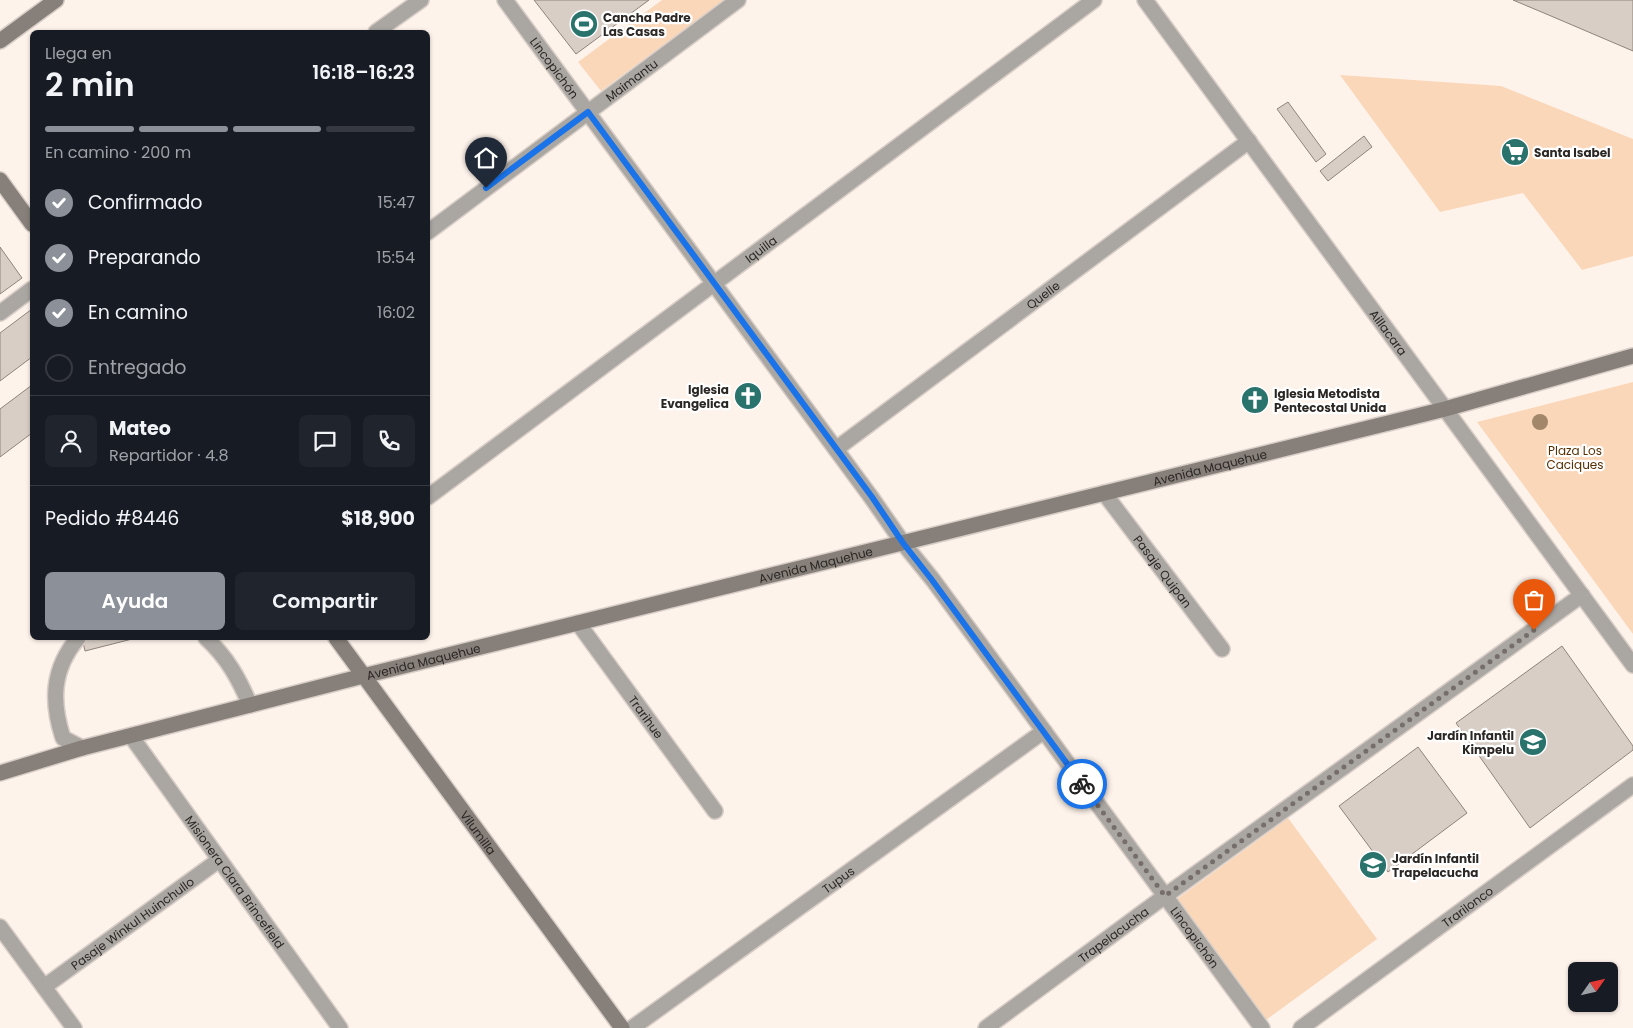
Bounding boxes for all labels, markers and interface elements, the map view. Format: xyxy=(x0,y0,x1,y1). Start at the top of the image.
sports icon: Cancha Padre Las Casas xyxy=(569,9,599,39)
place label: Cancha Padre Las Casas xyxy=(603,9,691,40)
street label: Lincopichón xyxy=(527,34,583,102)
text: Llega en xyxy=(45,42,112,65)
street label: Maimantu xyxy=(602,55,661,105)
text: 16:18–16:23 xyxy=(312,59,415,86)
text: 2 min xyxy=(45,62,135,107)
pin xyxy=(465,137,507,188)
supermarket icon: Santa Isabel xyxy=(1500,137,1530,167)
text: En camino · 200 m xyxy=(45,141,191,164)
icon: home xyxy=(472,144,500,172)
place label: Santa Isabel xyxy=(1534,144,1611,161)
icon: check xyxy=(45,189,73,217)
text: Confirmado xyxy=(88,189,202,216)
text: 15:47 xyxy=(378,191,415,214)
street label: Iquilla xyxy=(741,231,780,266)
icon: check xyxy=(45,244,73,272)
text: Preparando xyxy=(88,244,201,271)
text: 15:54 xyxy=(376,246,415,269)
street label: Quelle xyxy=(1023,277,1063,313)
icon: check xyxy=(45,299,73,327)
text: En camino xyxy=(88,299,188,326)
text: 16:02 xyxy=(377,301,415,324)
street label: Aillacara xyxy=(1366,306,1411,359)
text: Entregado xyxy=(88,354,186,381)
place label: Iglesia Evangelica xyxy=(661,381,729,412)
church icon: Iglesia Evangelica xyxy=(733,381,763,411)
church icon: Iglesia Metodista Pentecostal Unida xyxy=(1240,385,1270,415)
place label: Iglesia Metodista Pentecostal Unida xyxy=(1274,385,1386,416)
button: person xyxy=(45,415,97,467)
text: Mateo xyxy=(109,415,171,442)
button: chat xyxy=(299,415,351,467)
button: phone xyxy=(363,415,415,467)
park label: Plaza Los Caciques xyxy=(1546,442,1604,473)
text: Repartidor · 4.8 xyxy=(109,444,229,467)
street label: Avenida Maquehue xyxy=(1151,445,1269,489)
text: Pedido #8446 xyxy=(45,505,179,532)
text: $18,900 xyxy=(341,505,415,532)
street label: Pasaje Quipan xyxy=(1130,531,1196,611)
street label: Avenida Maquehue xyxy=(757,542,874,587)
button: Ayuda xyxy=(45,572,225,630)
button: Compartir xyxy=(235,572,415,630)
pin xyxy=(1513,579,1555,630)
icon: bag xyxy=(1520,586,1548,614)
street label: Avenida Maquehue xyxy=(365,639,482,683)
street label: Trarihue xyxy=(625,692,668,742)
place label: Jardín Infantil Kimpelu xyxy=(1427,727,1514,758)
school or university icon: Jardín Infantil Kimpelu xyxy=(1518,727,1548,757)
courier xyxy=(1057,759,1107,809)
icon: bike xyxy=(1068,770,1096,798)
street label: Vilumilla xyxy=(457,807,500,858)
street label: Misionera Clara Brincefield xyxy=(182,812,289,952)
school or university icon: Jardín Infantil Trapelacucha xyxy=(1358,850,1388,880)
place label: Jardín Infantil Trapelacucha xyxy=(1392,850,1479,881)
street label: Tupus xyxy=(818,862,858,897)
street label: Pasaje Winkul Huinchullo xyxy=(67,872,198,973)
street label: Trarilonco xyxy=(1438,882,1497,931)
street label: Trapelacucha xyxy=(1074,902,1152,966)
street label: Lincopichón xyxy=(1167,903,1224,971)
north arrow xyxy=(1568,962,1618,1012)
map controls xyxy=(1568,962,1618,1012)

